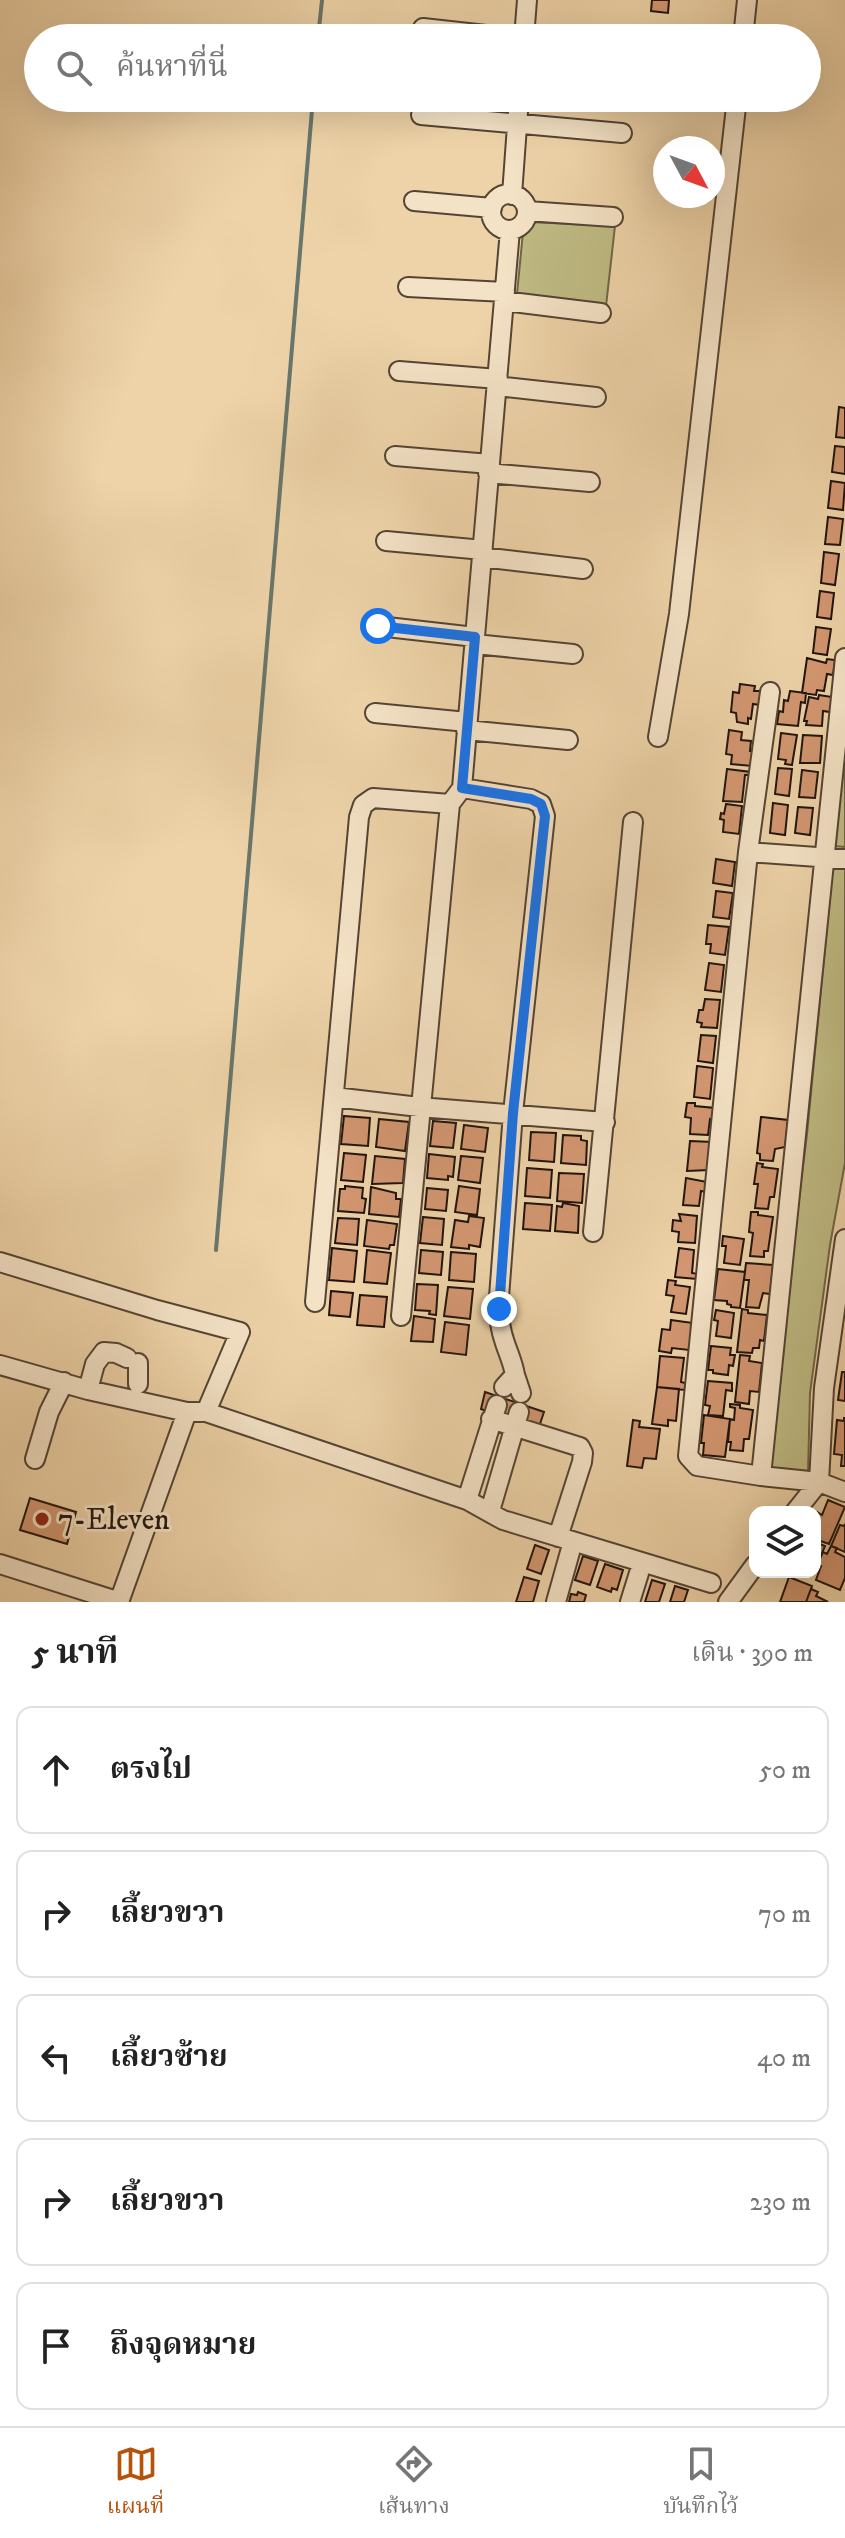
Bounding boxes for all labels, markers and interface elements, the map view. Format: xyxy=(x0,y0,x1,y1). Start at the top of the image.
search box xyxy=(24,24,821,112)
icon: search xyxy=(52,46,96,90)
text: ค้นหาที่นี่ xyxy=(116,49,228,86)
north arrow xyxy=(653,136,725,208)
route start xyxy=(360,608,396,644)
route end xyxy=(481,1291,517,1327)
place label: 7-Eleven xyxy=(58,1502,170,1539)
map controls xyxy=(749,1506,821,1578)
button: layers xyxy=(749,1506,821,1578)
marker: 7-Eleven xyxy=(33,1510,51,1528)
text: 5 นาที xyxy=(32,1632,118,1674)
text: เดิน · 390 m xyxy=(691,1637,813,1670)
icon: ahead xyxy=(34,1748,78,1792)
text: ตรงไป xyxy=(110,1751,192,1788)
text: 50 m xyxy=(759,1754,811,1787)
icon: right xyxy=(34,1892,78,1936)
text: เลี้ยวขวา xyxy=(110,1895,224,1932)
text: 70 m xyxy=(758,1898,811,1931)
icon: left xyxy=(34,2036,78,2080)
text: เลี้ยวซ้าย xyxy=(110,2039,228,2076)
text: 40 m xyxy=(757,2042,811,2075)
icon: right xyxy=(34,2180,78,2224)
text: เลี้ยวขวา xyxy=(110,2183,224,2220)
text: 230 m xyxy=(749,2186,811,2219)
icon: arrive xyxy=(34,2324,78,2368)
text: ถึงจุดหมาย xyxy=(110,2327,256,2364)
tab: แผนที่ xyxy=(107,2442,164,2525)
tab: เส้นทาง xyxy=(378,2442,450,2525)
tab: บันทึกไว้ xyxy=(663,2442,738,2525)

